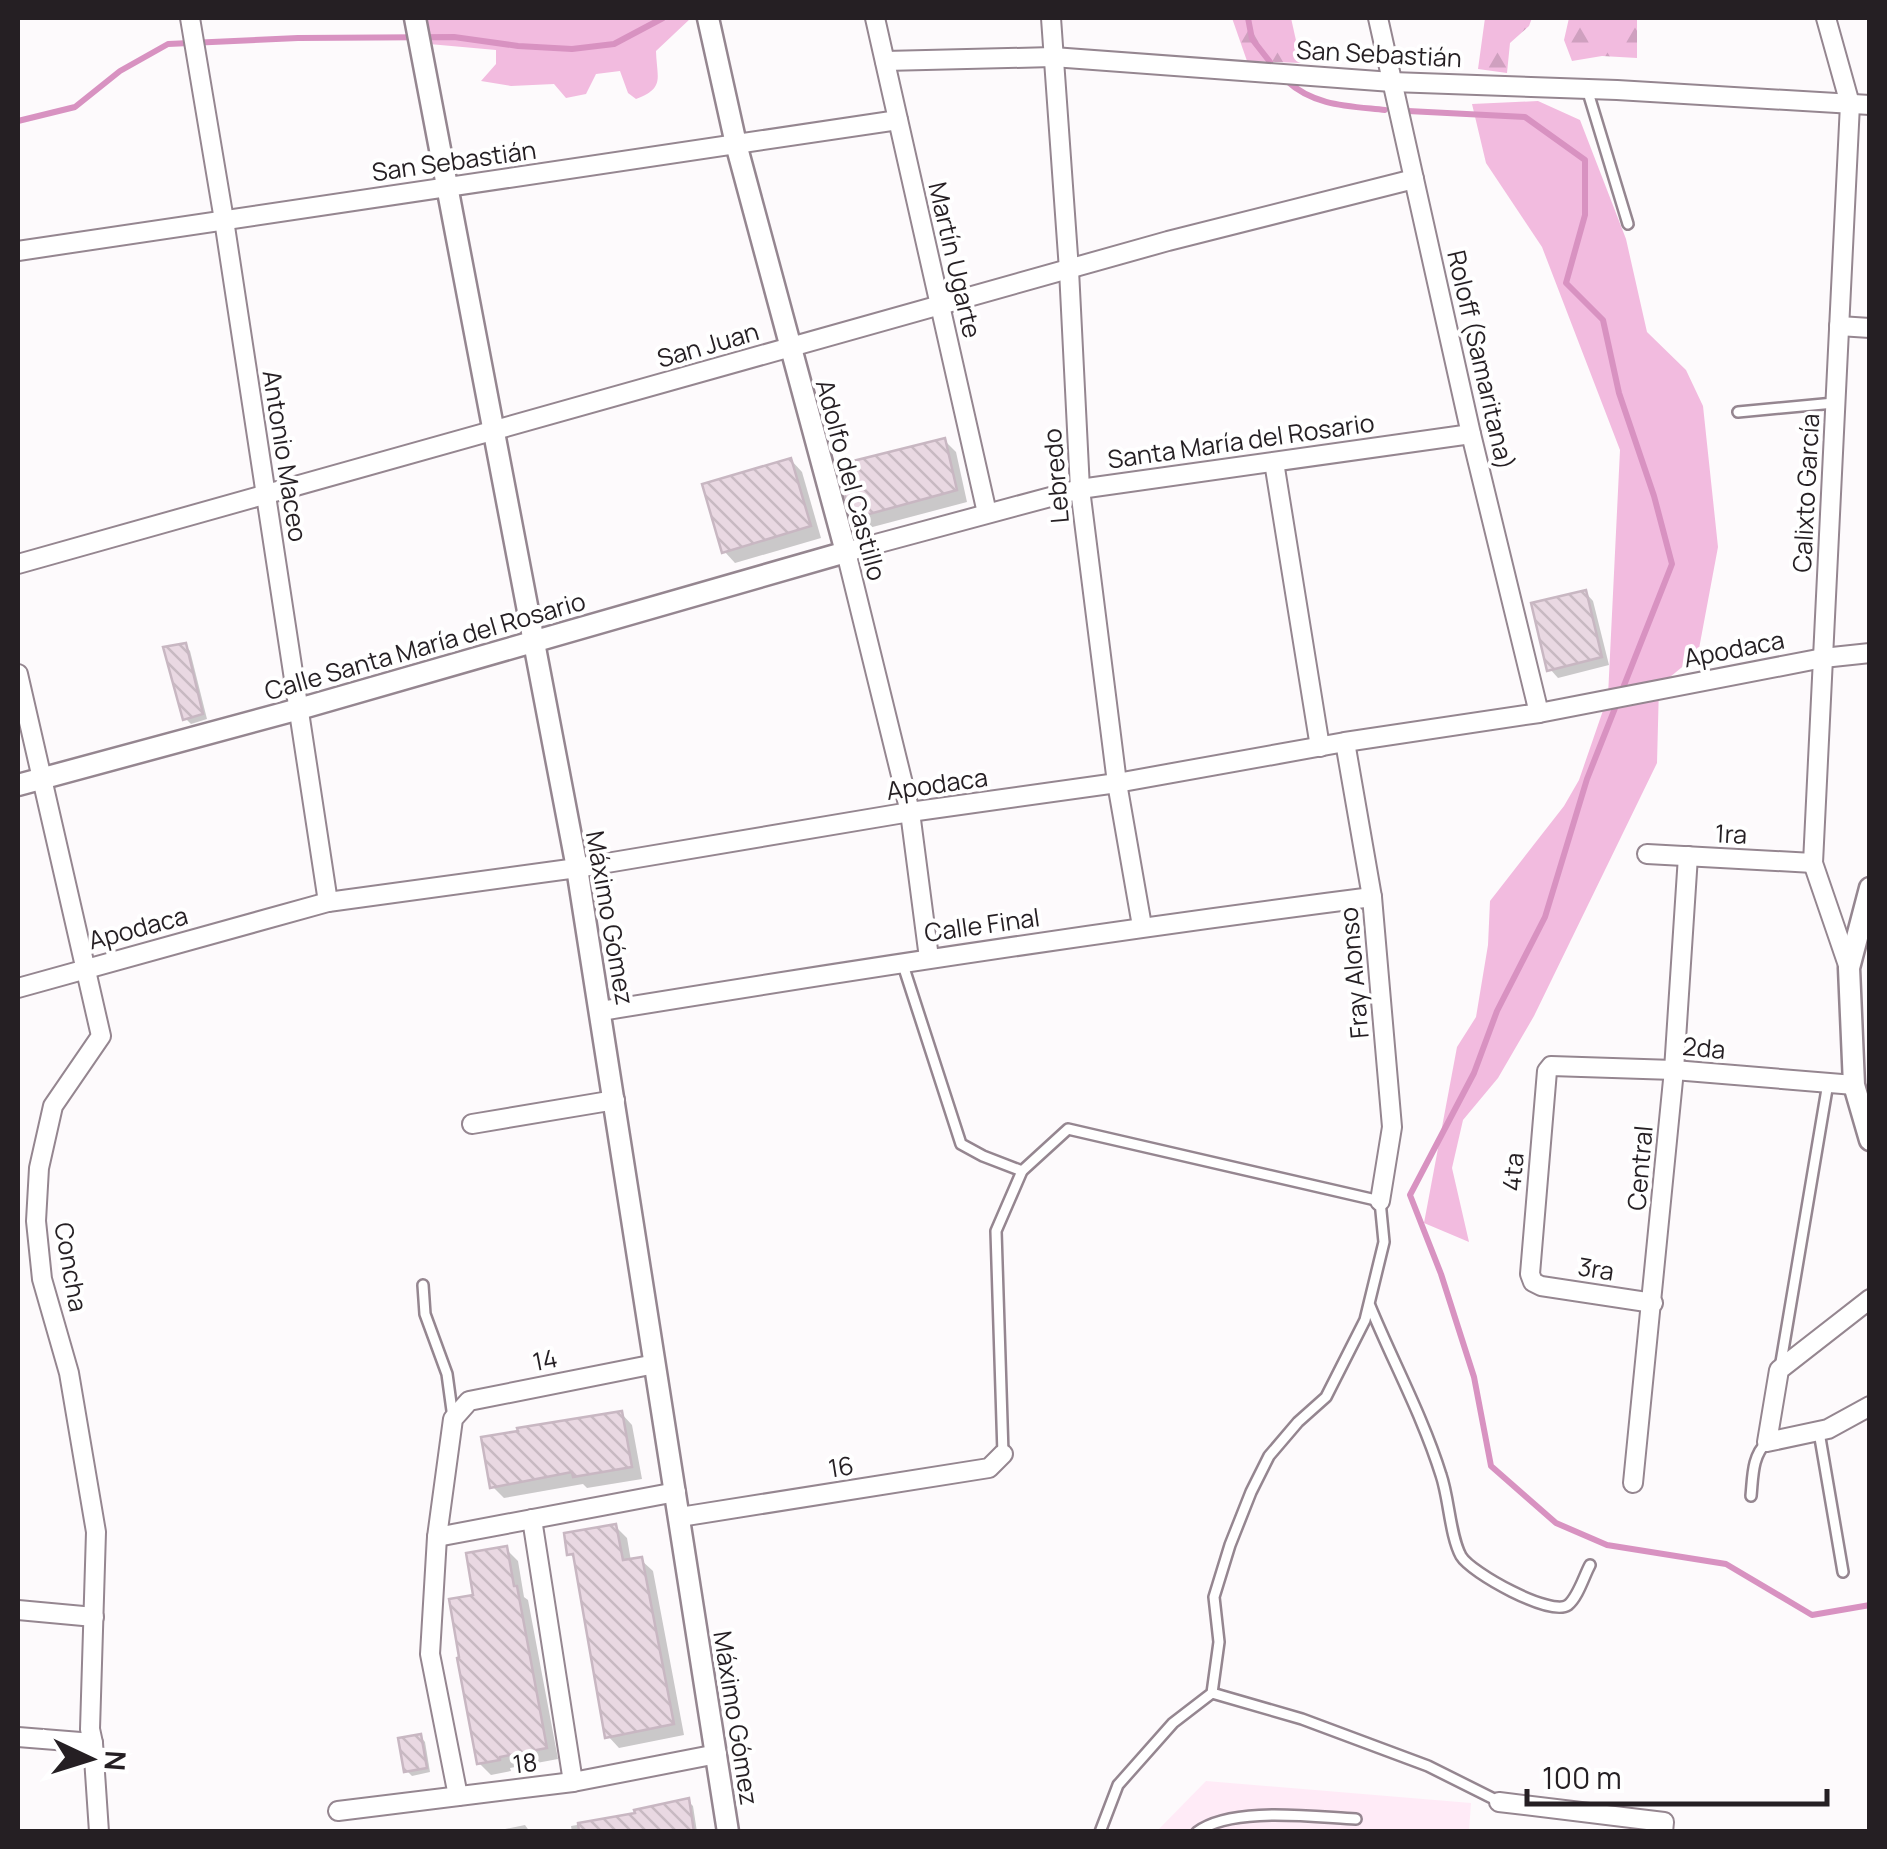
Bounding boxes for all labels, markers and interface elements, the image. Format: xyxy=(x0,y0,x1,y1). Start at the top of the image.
street label: San Sebastián xyxy=(1295,32,1463,75)
street label: San Sebastián xyxy=(370,132,538,189)
street label: Martín Ugarte xyxy=(921,178,990,341)
street label: Roloff (Samaritana) xyxy=(1439,247,1524,473)
street label: San Juan xyxy=(653,313,763,376)
street label: Antonio Maceo xyxy=(255,368,316,544)
street label: Adolfo del Castillo xyxy=(808,375,895,584)
street label: Santa María del Rosario xyxy=(1105,404,1377,477)
street label: Calixto García xyxy=(1784,412,1827,573)
street label: Lebredo xyxy=(1034,427,1077,525)
street label: Calle Santa María del Rosario xyxy=(260,583,589,708)
street label: Apodaca xyxy=(1681,622,1787,675)
street label: Apodaca xyxy=(884,759,990,808)
street label: 1ra xyxy=(1714,815,1748,852)
street label: Máximo Gómez xyxy=(578,828,643,1008)
street label: Apodaca xyxy=(84,897,192,958)
street label: Calle Final xyxy=(922,899,1042,950)
street label: Fray Alonso xyxy=(1330,906,1377,1040)
street label: 2da xyxy=(1681,1028,1727,1067)
street label: Central xyxy=(1618,1124,1661,1212)
street label: 4ta xyxy=(1493,1151,1532,1193)
street label: Concha xyxy=(46,1220,97,1314)
street label: 3ra xyxy=(1575,1248,1617,1289)
street label: 14 xyxy=(530,1340,560,1379)
street label: 16 xyxy=(826,1447,856,1486)
street label: Máximo Gómez xyxy=(705,1628,768,1808)
north arrow xyxy=(40,1709,140,1809)
street label: 18 xyxy=(511,1744,539,1781)
scale bar xyxy=(1527,1744,1827,1806)
text: N xyxy=(96,1749,136,1772)
text: 100 m xyxy=(1542,1757,1622,1798)

